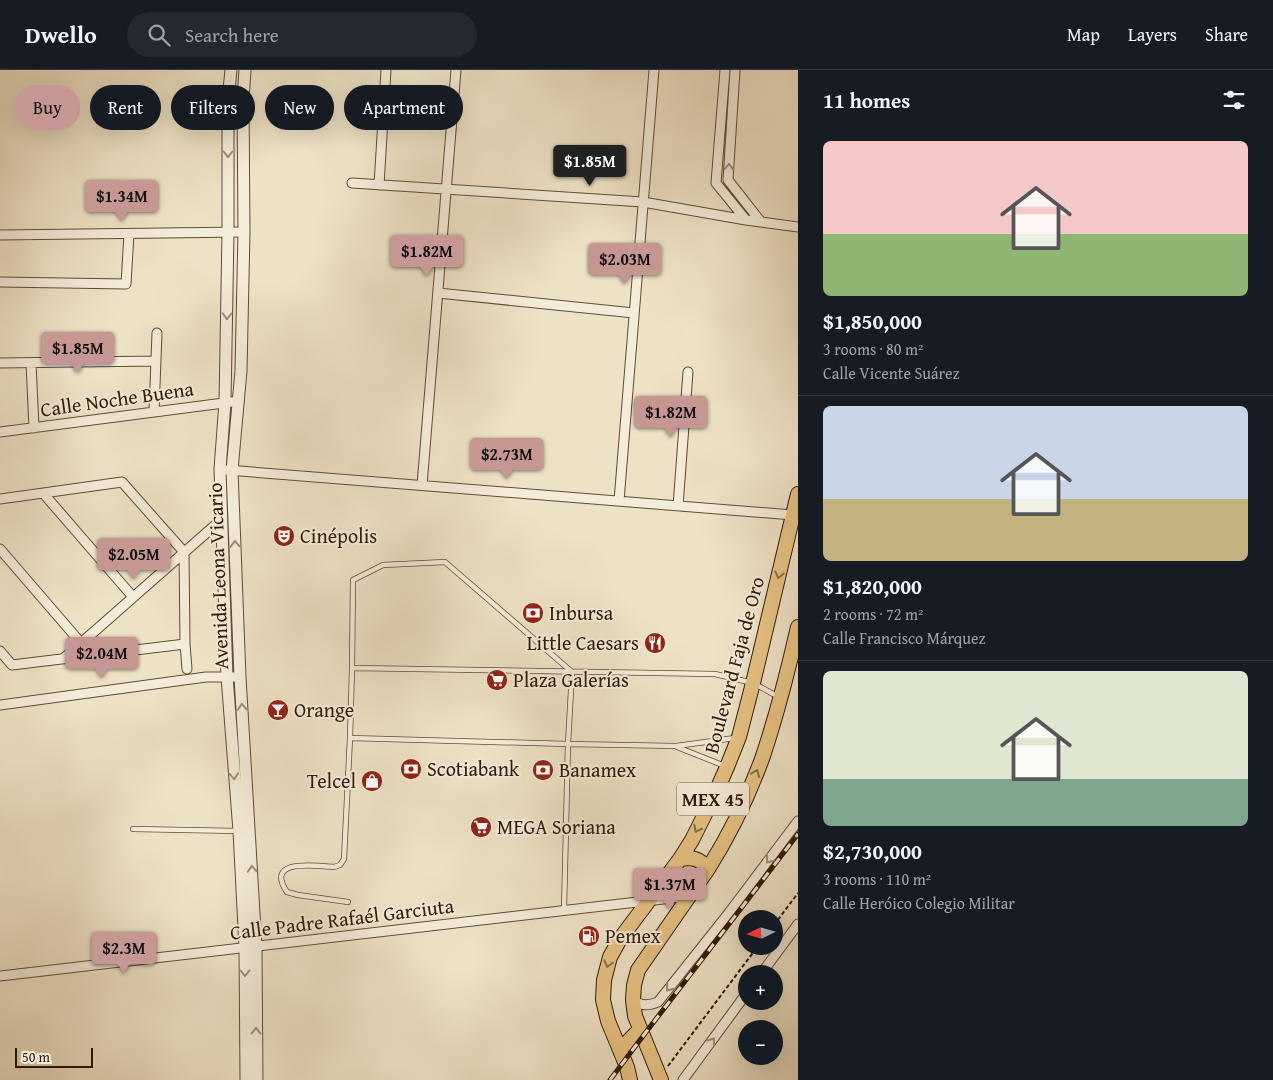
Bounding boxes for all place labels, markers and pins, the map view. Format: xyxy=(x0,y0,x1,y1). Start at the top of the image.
pin: $1.85M xyxy=(549,144,631,187)
pin: $1.34M xyxy=(81,180,163,222)
pin: $1.82M xyxy=(386,234,468,277)
pin: $2.03M xyxy=(584,242,666,285)
pin: $1.85M xyxy=(37,332,119,374)
pin: $1.82M xyxy=(630,396,712,438)
pin: $2.73M xyxy=(466,438,548,480)
place label: Cinépolis xyxy=(300,521,377,550)
theatre icon: Cinépolis xyxy=(272,524,296,548)
pin: $2.05M xyxy=(93,538,175,580)
place label: Inbursa xyxy=(549,598,614,627)
bank icon: Inbursa xyxy=(521,601,545,625)
place label: Little Caesars xyxy=(527,628,639,657)
restaurant icon: Little Caesars xyxy=(643,631,667,655)
pin: $2.04M xyxy=(61,636,143,679)
place label: Plaza Galerías xyxy=(513,665,629,694)
supermarket icon: Plaza Galerías xyxy=(485,668,509,692)
place label: Orange xyxy=(294,695,354,724)
bar icon: Orange xyxy=(266,698,290,722)
place label: Scotiabank xyxy=(427,754,520,783)
place label: Banamex xyxy=(559,755,637,784)
bank icon: Scotiabank xyxy=(399,757,423,781)
bank icon: Banamex xyxy=(531,758,555,782)
place label: Telcel xyxy=(307,766,356,795)
shop icon: Telcel xyxy=(360,769,384,793)
place label: MEGA Soriana xyxy=(497,812,616,841)
supermarket icon: MEGA Soriana xyxy=(469,815,493,839)
pin: $1.37M xyxy=(629,868,711,910)
place label: Pemex xyxy=(605,921,662,950)
fuel station icon: Pemex xyxy=(577,924,601,948)
pin: $2.3M xyxy=(89,932,159,974)

